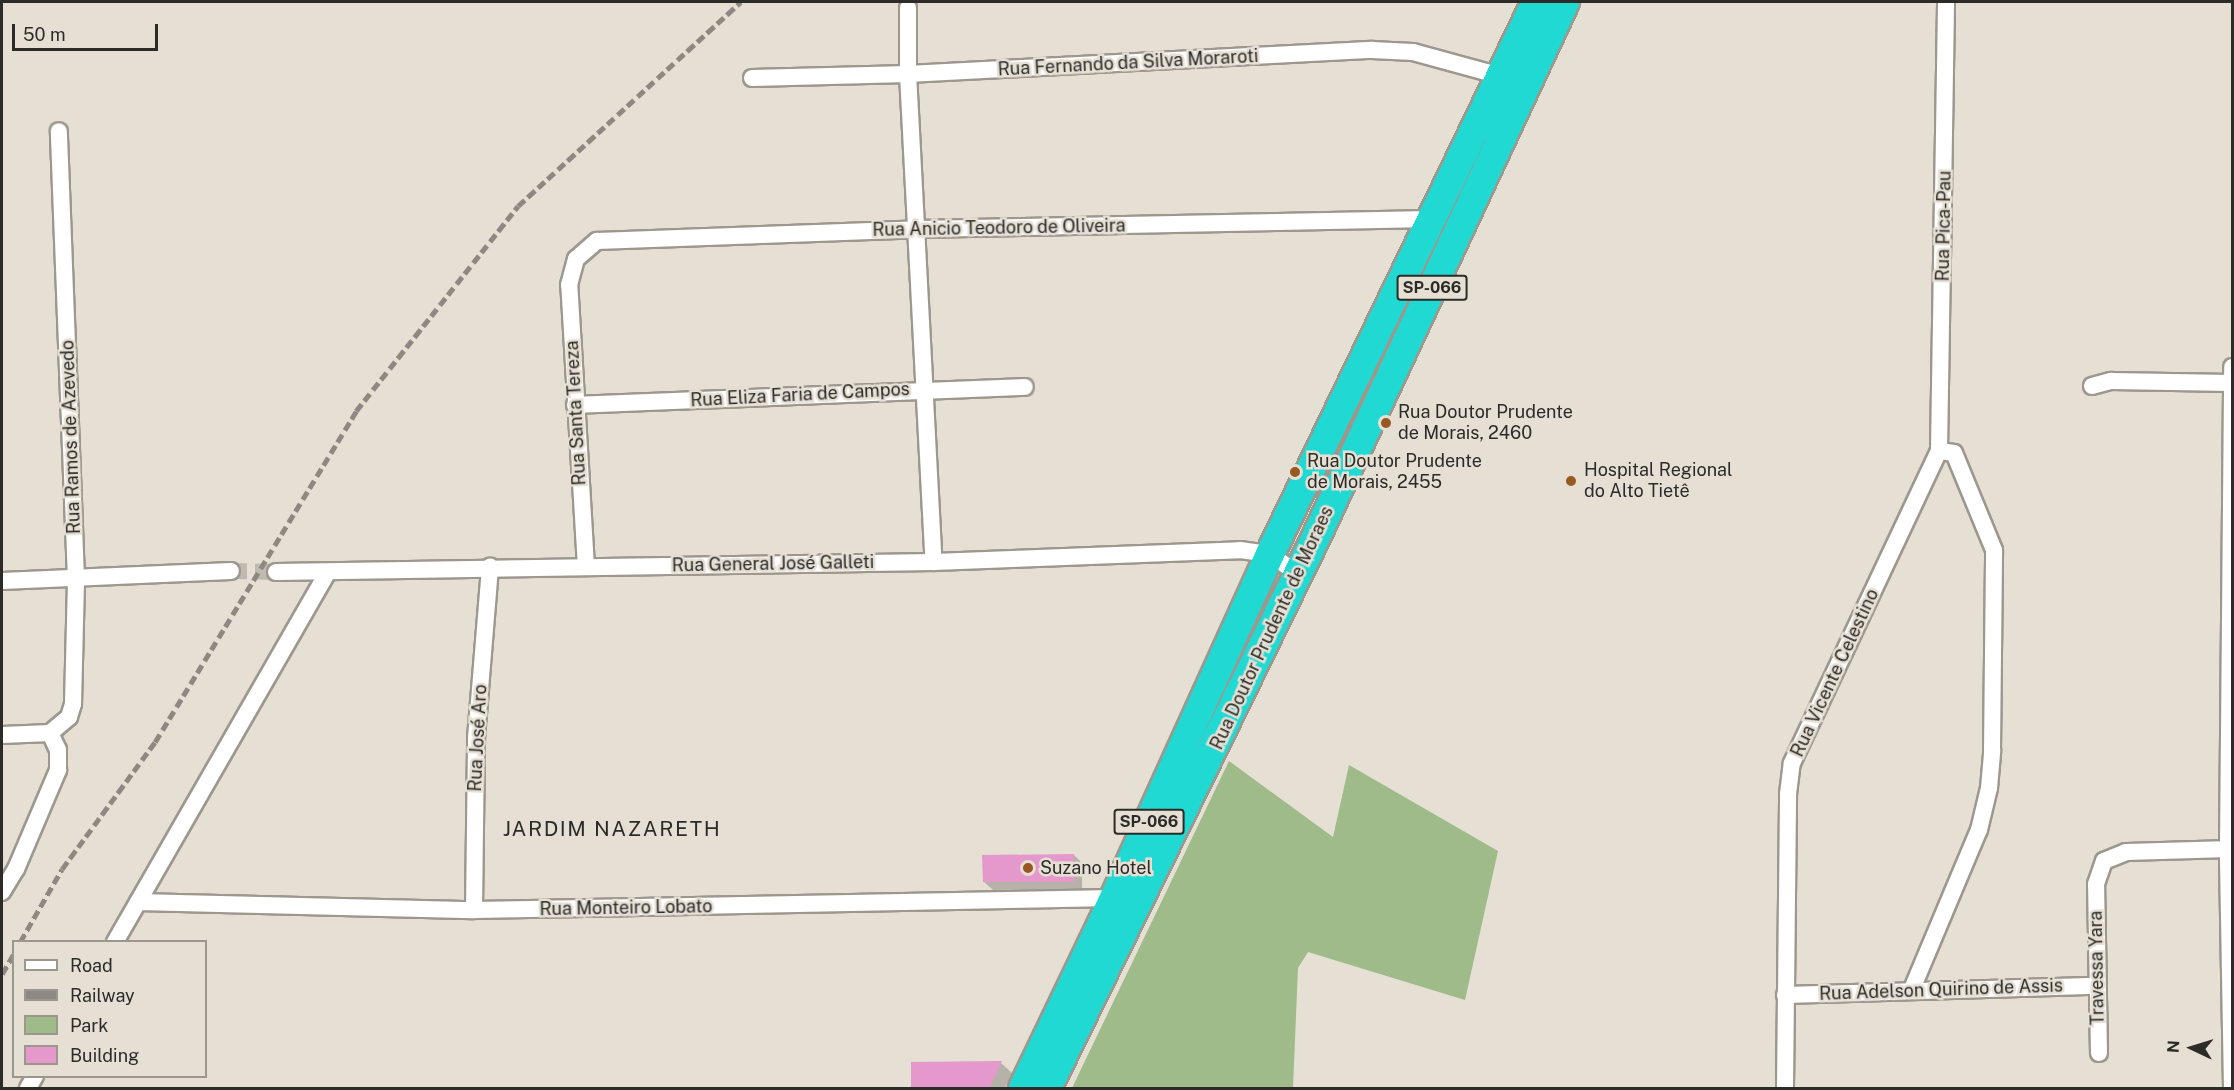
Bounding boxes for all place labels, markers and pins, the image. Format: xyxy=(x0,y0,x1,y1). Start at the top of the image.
place label: Rua Doutor Prudente de Morais, 2460 xyxy=(1398,402,1573,444)
marker: Rua Doutor Prudente de Morais, 2460 xyxy=(1379,416,1393,430)
place label: Rua Doutor Prudente de Morais, 2455 xyxy=(1307,451,1482,494)
place label: Hospital Regional do Alto Tietê xyxy=(1584,460,1732,502)
marker: Rua Doutor Prudente de Morais, 2455 xyxy=(1288,465,1302,479)
marker: Hospital Regional do Alto Tietê xyxy=(1562,472,1580,490)
place label: Suzano Hotel xyxy=(1040,857,1152,879)
marker: Suzano Hotel xyxy=(1021,861,1035,875)

